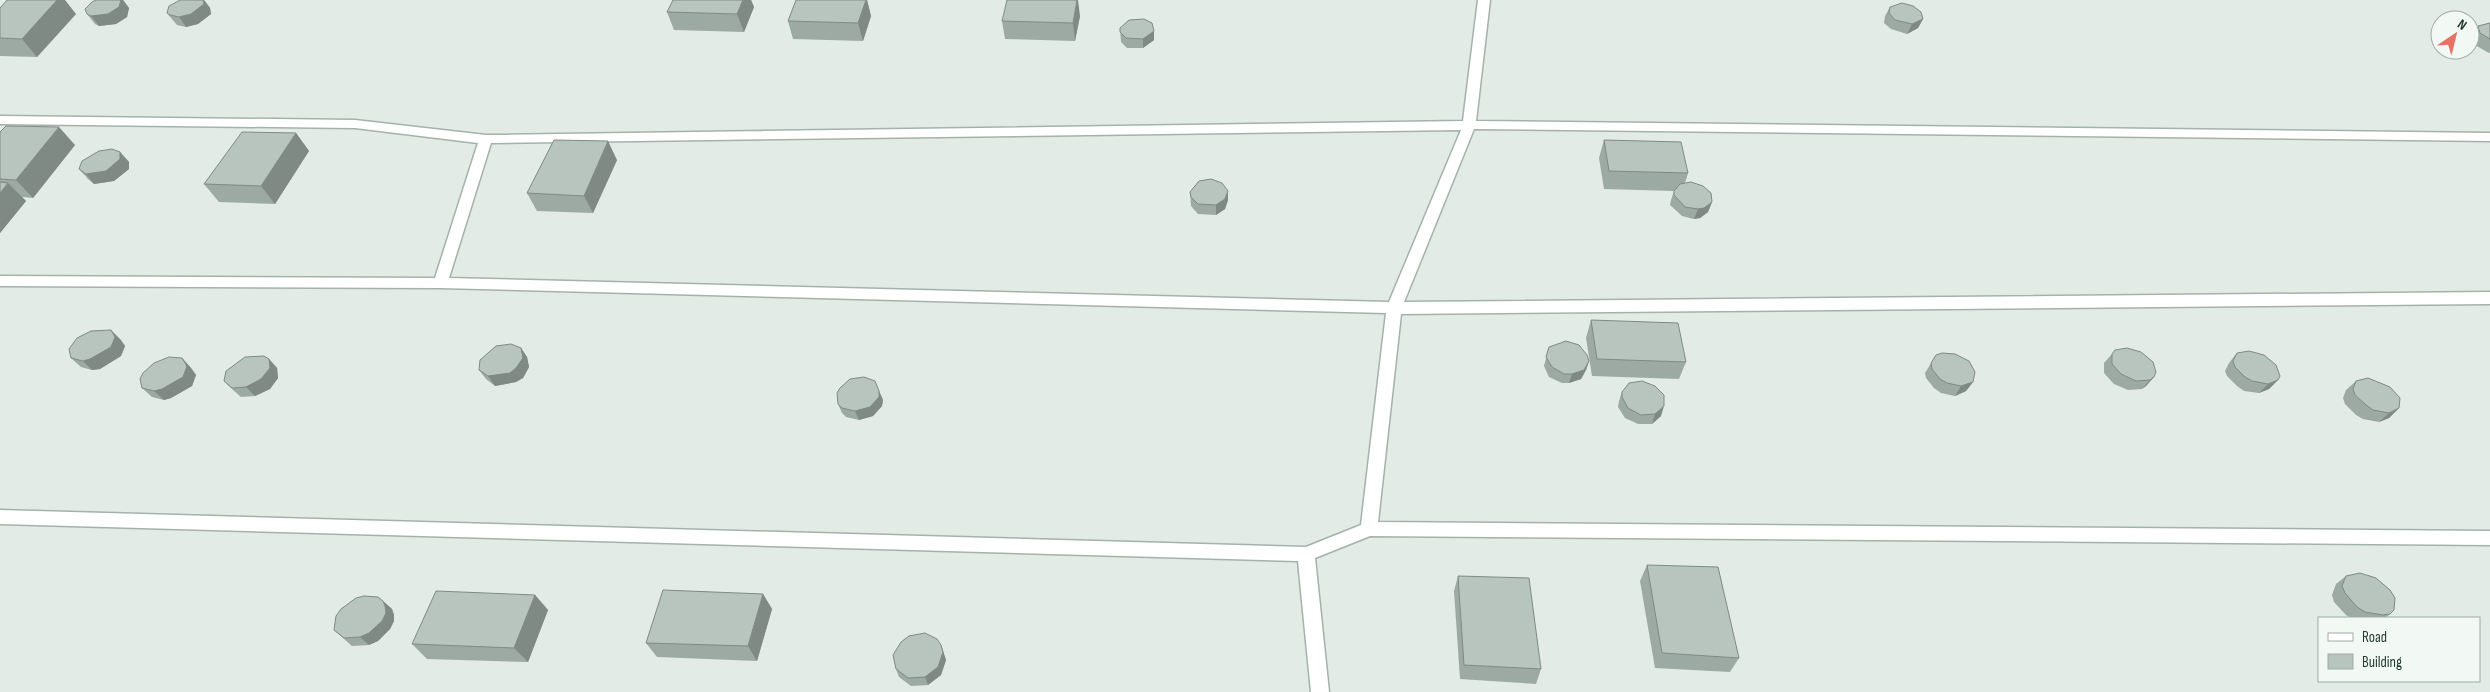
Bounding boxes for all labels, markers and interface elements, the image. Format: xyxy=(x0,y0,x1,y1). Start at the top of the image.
north arrow xyxy=(2430,10,2480,60)
text: N xyxy=(2454,16,2470,34)
legend xyxy=(2318,617,2480,682)
text: Road xyxy=(2362,628,2387,647)
text: Building xyxy=(2362,653,2402,672)

